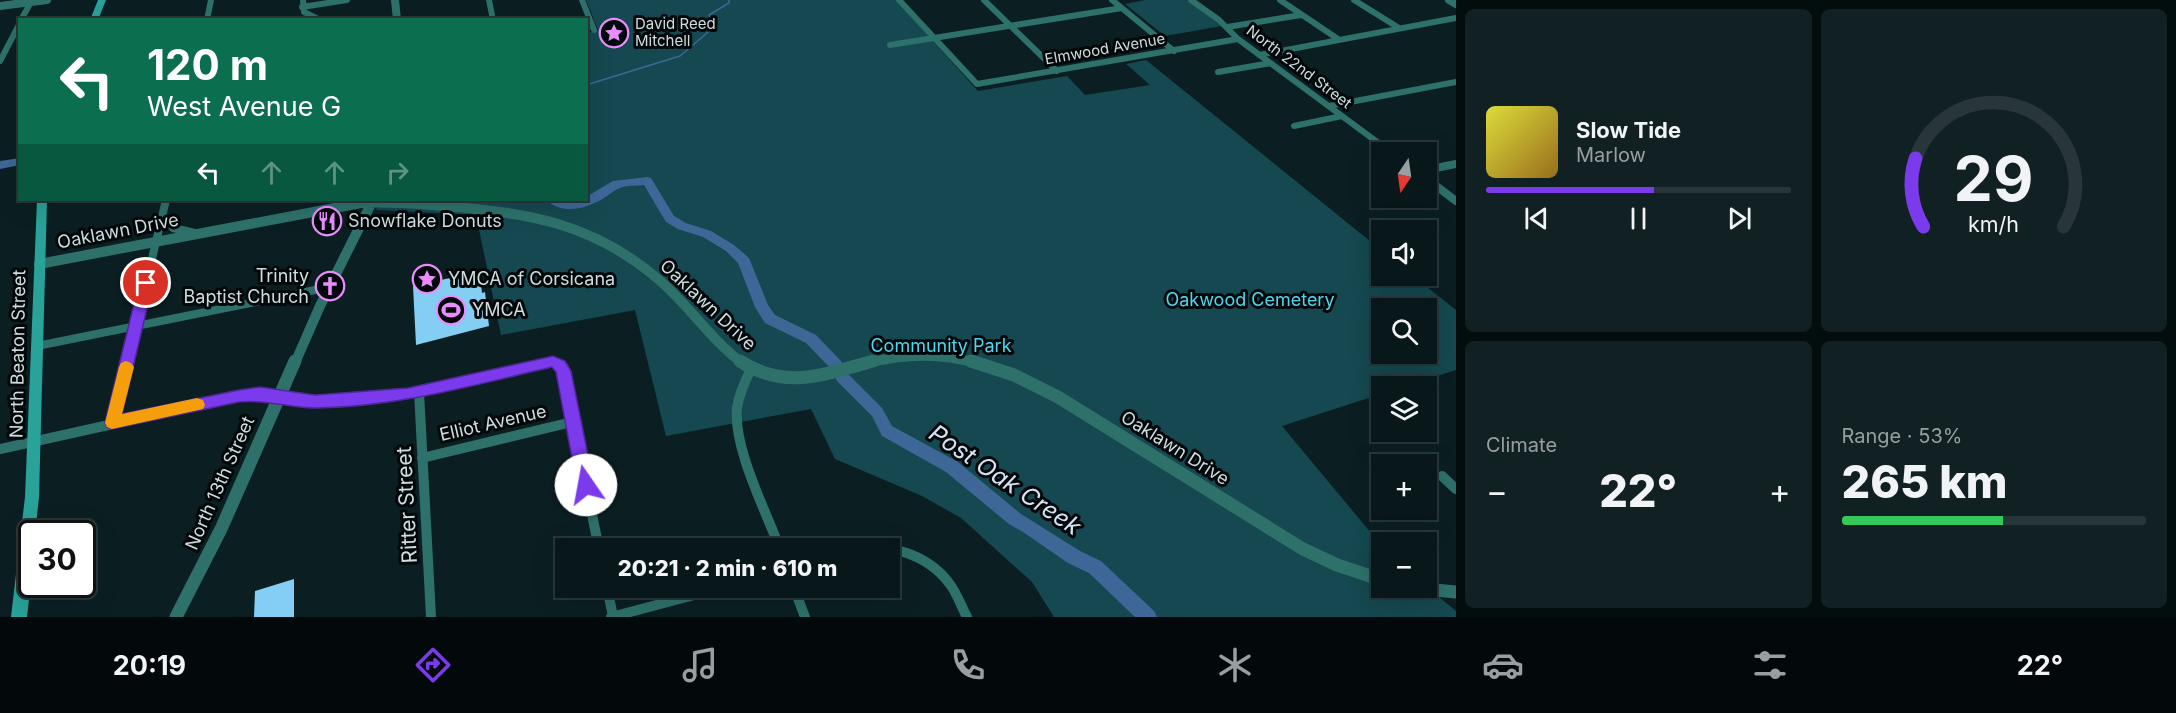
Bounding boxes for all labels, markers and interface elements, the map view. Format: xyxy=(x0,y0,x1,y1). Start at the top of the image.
place label: David Reed Mitchell xyxy=(635,14,716,50)
place icon: David Reed Mitchell xyxy=(598,17,630,49)
street label: North 22nd Street xyxy=(1243,21,1356,112)
street label: Elmwood Avenue xyxy=(1043,29,1167,68)
text: 120 m xyxy=(147,39,268,90)
icon: left xyxy=(48,42,126,120)
text: West Avenue G xyxy=(147,90,341,123)
text: Slow Tide xyxy=(1576,117,1681,143)
north arrow xyxy=(1371,142,1437,208)
map controls xyxy=(1371,142,1437,598)
text: 29 xyxy=(1954,142,2034,217)
text: Marlow xyxy=(1576,143,1646,167)
icon: left xyxy=(192,156,225,189)
icon: ahead xyxy=(255,156,288,189)
icon: ahead xyxy=(318,156,351,189)
icon: right xyxy=(381,156,414,189)
icon: previous xyxy=(1520,202,1553,235)
icon: pause xyxy=(1622,202,1655,235)
icon: next xyxy=(1723,202,1756,235)
restaurant icon: Snowflake Donuts xyxy=(311,205,343,237)
street label: Oaklawn Drive xyxy=(55,208,180,253)
place label: Snowflake Donuts xyxy=(348,210,502,231)
text: km/h xyxy=(1968,212,2019,238)
button: sound xyxy=(1371,220,1437,286)
street label: Oaklawn Drive xyxy=(656,255,761,354)
pin xyxy=(120,257,171,308)
place icon: YMCA of Corsicana xyxy=(411,263,443,295)
place label: Trinity Baptist Church xyxy=(184,265,309,307)
icon: arrive xyxy=(129,266,162,299)
place label: YMCA of Corsicana xyxy=(448,268,615,289)
street label: North Beaton Street xyxy=(6,269,29,438)
church icon: Trinity Baptist Church xyxy=(314,270,346,302)
park label: Oakwood Cemetery xyxy=(1165,289,1335,310)
sports icon: YMCA xyxy=(435,294,467,326)
button: search xyxy=(1371,298,1437,364)
place label: YMCA xyxy=(472,299,526,320)
park label: Community Park xyxy=(870,335,1012,356)
button: layers xyxy=(1371,376,1437,442)
street label: Elliot Avenue xyxy=(437,400,548,445)
street label: Oaklawn Drive xyxy=(1117,406,1233,489)
street label: North 13th Street xyxy=(181,413,258,553)
water label: Post Oak Creek xyxy=(924,418,1087,542)
text: Range · 53% xyxy=(1842,424,1962,448)
text: Climate xyxy=(1486,433,1557,457)
street label: Ritter Street xyxy=(391,446,422,564)
position arrow xyxy=(554,453,618,517)
button: + xyxy=(1371,454,1437,520)
text: 265 km xyxy=(1842,454,2008,509)
text: 22° xyxy=(1599,463,1677,518)
text: − xyxy=(1486,471,1508,511)
text: + xyxy=(1769,471,1790,511)
speed limit sign: 30 xyxy=(18,520,96,598)
button: − xyxy=(1371,532,1437,598)
text: 20:21 · 2 min · 610 m xyxy=(618,555,837,581)
icon: directions xyxy=(412,644,454,686)
icon: music xyxy=(679,644,721,686)
icon: phone xyxy=(947,644,989,686)
icon: climate xyxy=(1214,644,1256,686)
icon: car xyxy=(1482,644,1524,686)
icon: filters xyxy=(1749,644,1791,686)
text: 20:19 xyxy=(113,649,186,682)
text: 22° xyxy=(2017,649,2063,682)

